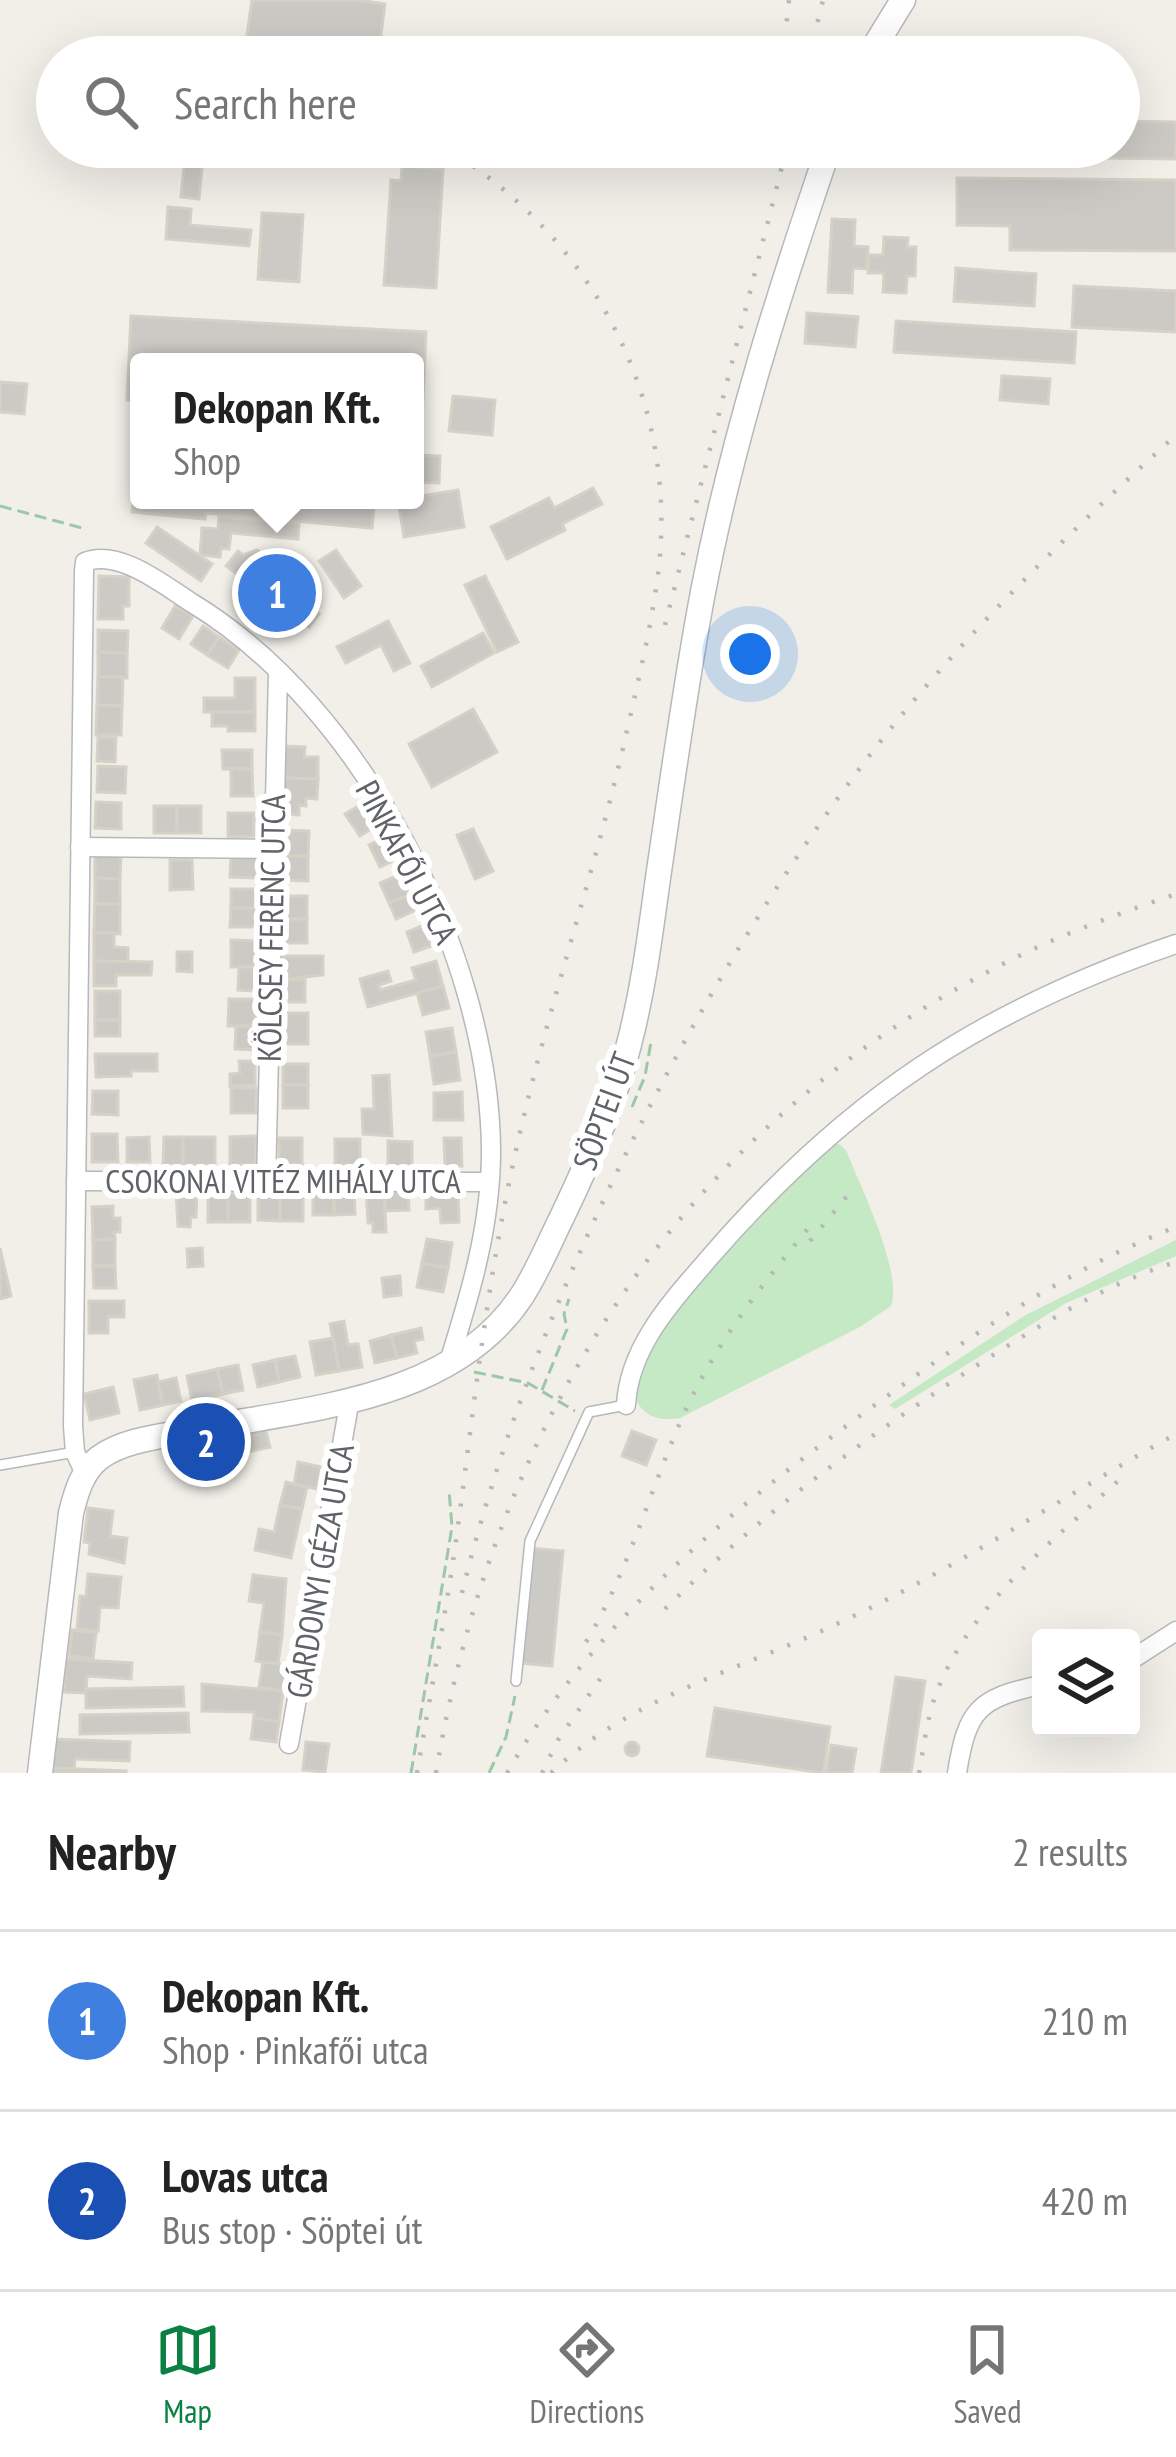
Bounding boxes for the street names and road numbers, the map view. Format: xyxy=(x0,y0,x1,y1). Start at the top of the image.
street label: PINKAFŐI UTCA xyxy=(347,773,468,951)
street label: KÖLCSEY FERENC UTCA xyxy=(247,793,294,1062)
street label: SÖPTEI ÚT xyxy=(562,1046,645,1176)
street label: CSOKONAI VITÉZ MIHÁLY UTCA xyxy=(105,1159,461,1202)
street label: GÁRDONYI GÉZA UTCA xyxy=(276,1440,363,1701)

